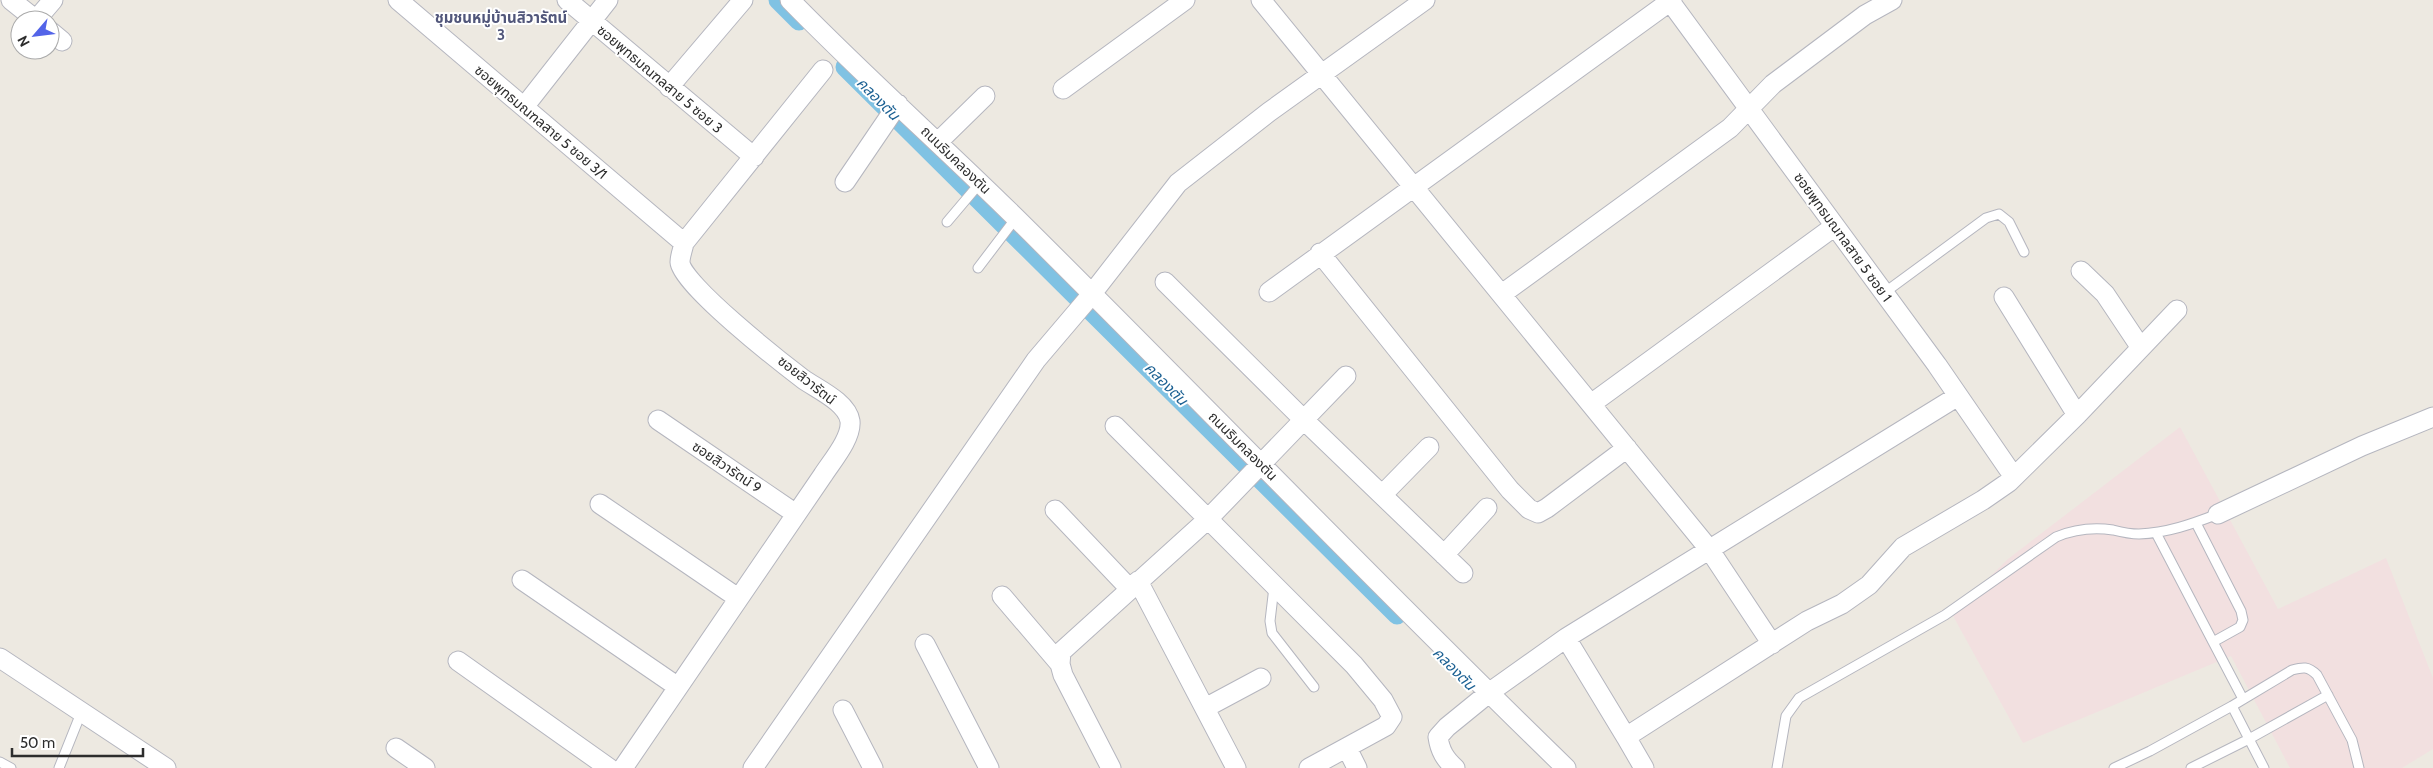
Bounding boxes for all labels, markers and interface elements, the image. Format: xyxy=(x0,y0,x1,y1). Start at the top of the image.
district label: ชุมชนหมู่บ้านสิวารัตน์ 3 xyxy=(435,9,567,44)
north arrow xyxy=(10,10,60,60)
street label: ซอยพุทธมณฑลสาย 5 ซอย 3 xyxy=(593,21,727,137)
text: N xyxy=(13,33,34,50)
street label: ซอยพุทธมณฑลสาย 5 ซอย 3/1 xyxy=(471,61,611,183)
water label: คลองตัน xyxy=(853,74,904,125)
street label: ถนนริมคลองตัน xyxy=(917,122,995,198)
street label: ซอยพุทธมณฑลสาย 5 ซอย 1 xyxy=(1790,169,1896,305)
street label: ซอยสิวารัตน์ xyxy=(774,352,840,408)
water label: คลองตัน xyxy=(1141,359,1192,410)
street label: ถนนริมคลองตัน xyxy=(1205,408,1281,484)
street label: ซอยสิวารัตน์ 9 xyxy=(689,437,765,497)
water label: คลองตัน xyxy=(1429,644,1480,695)
scale bar xyxy=(12,726,144,758)
text: 50 m xyxy=(20,734,55,752)

